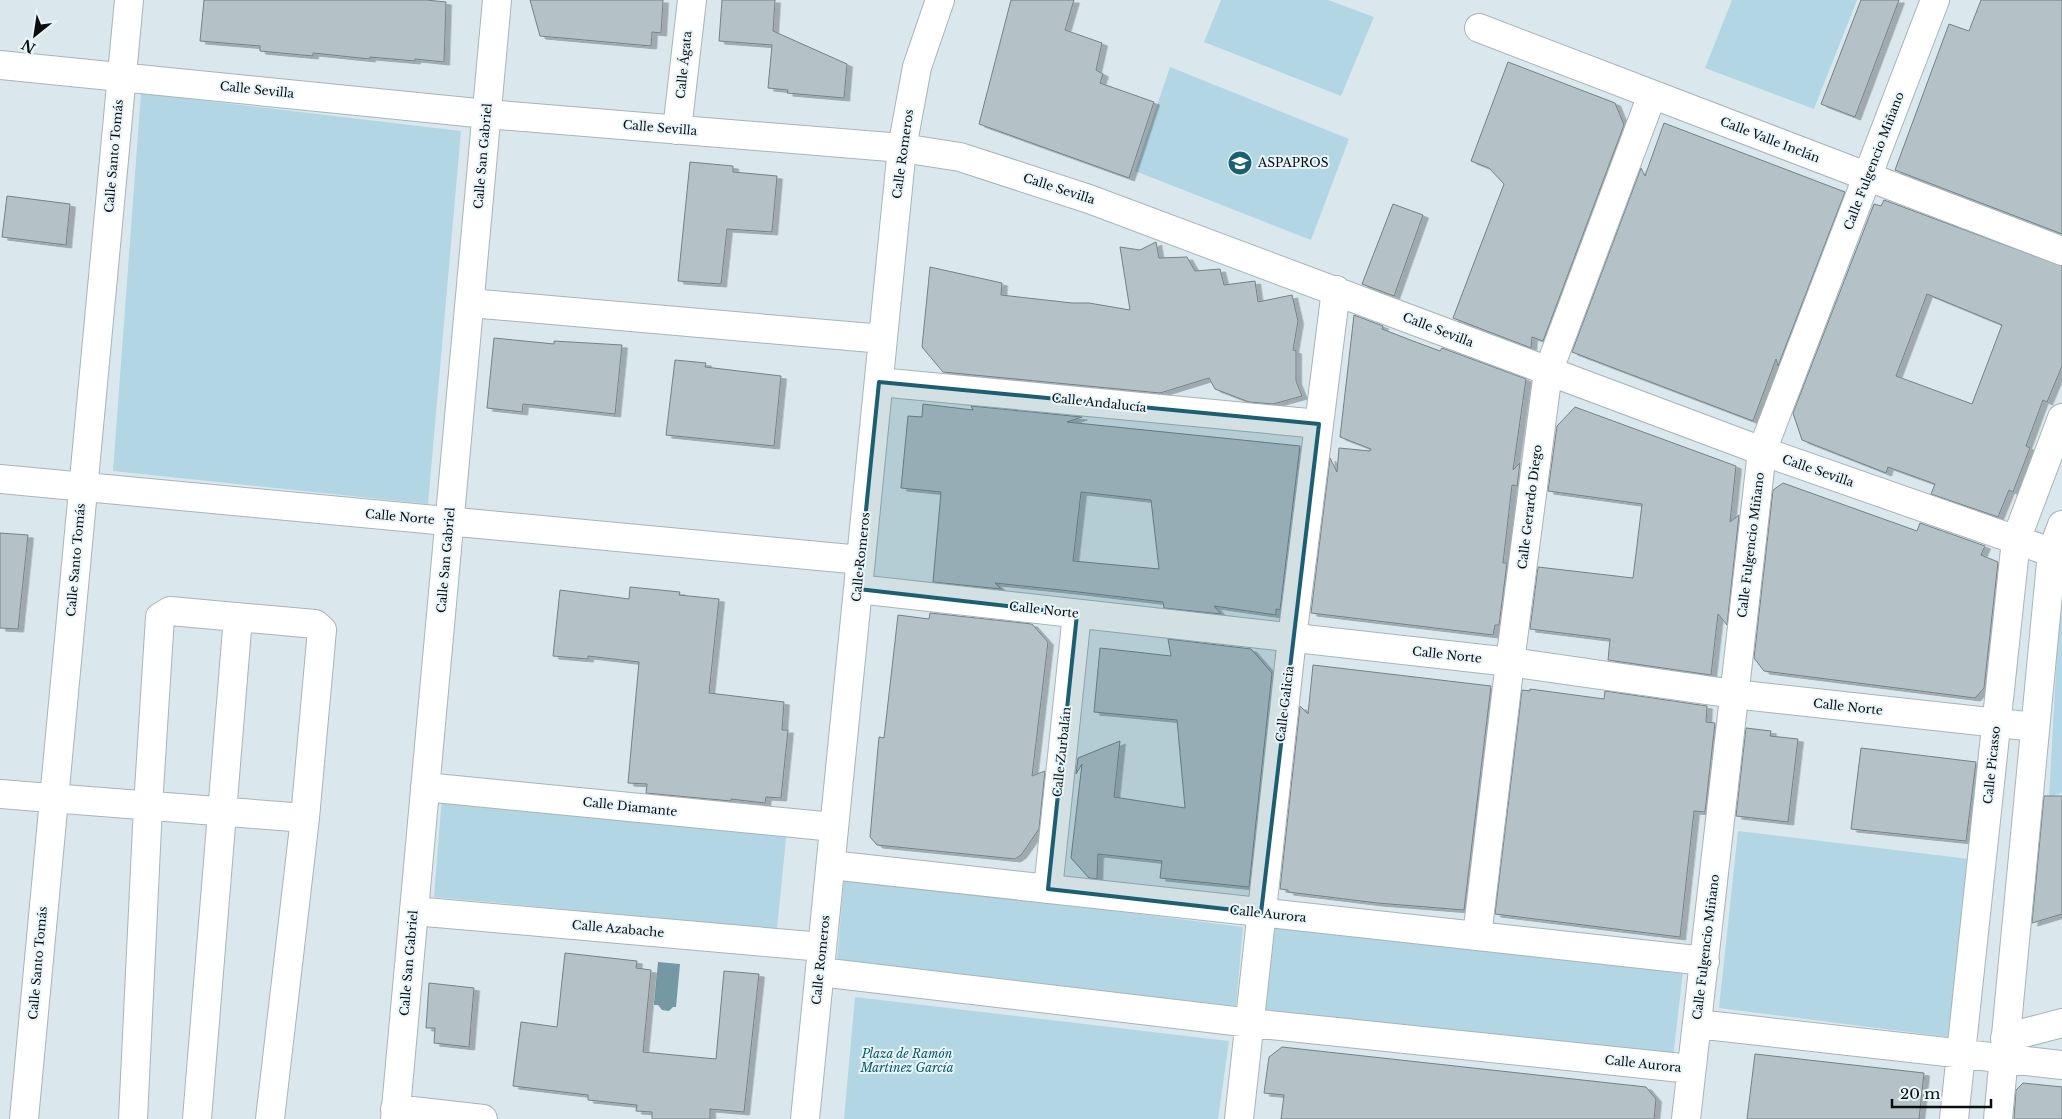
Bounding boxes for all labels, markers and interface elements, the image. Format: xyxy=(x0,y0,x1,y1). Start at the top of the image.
north arrow xyxy=(10,10,60,60)
street label: Calle Ágata xyxy=(671,30,695,100)
text: N xyxy=(18,35,39,57)
street label: Calle Sevilla xyxy=(219,78,295,101)
street label: Calle Fulgencio Miñano xyxy=(1840,90,1907,232)
street label: Calle Santo Tomás xyxy=(101,99,126,213)
street label: Calle San Gabriel xyxy=(470,102,495,209)
street label: Calle Romeros xyxy=(889,108,916,200)
street label: Calle Valle Inclán xyxy=(1718,114,1822,165)
street label: Calle Sevilla xyxy=(622,117,698,138)
school or university icon: ASPAPROS xyxy=(1227,150,1253,176)
place label: ASPAPROS xyxy=(1257,155,1329,170)
street label: Calle Sevilla xyxy=(1021,170,1097,207)
street label: Calle Sevilla xyxy=(1401,309,1476,350)
street label: Calle Andalucía xyxy=(1051,390,1148,415)
street label: Calle Gerardo Diego xyxy=(1514,444,1545,570)
street label: Calle Sevilla xyxy=(1780,451,1856,490)
street label: Calle Fulgencio Miñano xyxy=(1734,471,1767,619)
street label: Calle Santo Tomás xyxy=(63,503,88,617)
street label: Calle Norte xyxy=(365,506,436,527)
street label: Calle San Gabriel xyxy=(433,506,458,613)
street label: Calle Romeros xyxy=(848,511,873,603)
street label: Calle Norte xyxy=(1009,598,1080,621)
street label: Calle Norte xyxy=(1412,643,1483,666)
street label: Calle Galicia xyxy=(1272,665,1297,743)
street label: Calle Norte xyxy=(1813,695,1884,718)
street label: Calle Zurbalán xyxy=(1049,706,1074,798)
street label: Calle Picasso xyxy=(1980,725,2003,805)
street label: Calle Diamante xyxy=(582,794,678,819)
street label: Calle Fulgencio Miñano xyxy=(1689,873,1722,1021)
street label: Calle Aurora xyxy=(1229,902,1307,925)
street label: Calle Santo Tomás xyxy=(25,906,50,1020)
street label: Calle San Gabriel xyxy=(396,909,421,1016)
street label: Calle Romeros xyxy=(808,914,833,1006)
street label: Calle Azabache xyxy=(571,917,665,940)
park label: Plaza de Ramón Martinez García xyxy=(859,1046,954,1075)
street label: Calle Aurora xyxy=(1604,1052,1682,1075)
scale bar xyxy=(1892,1076,1991,1108)
text: 20 m xyxy=(1900,1084,1940,1103)

